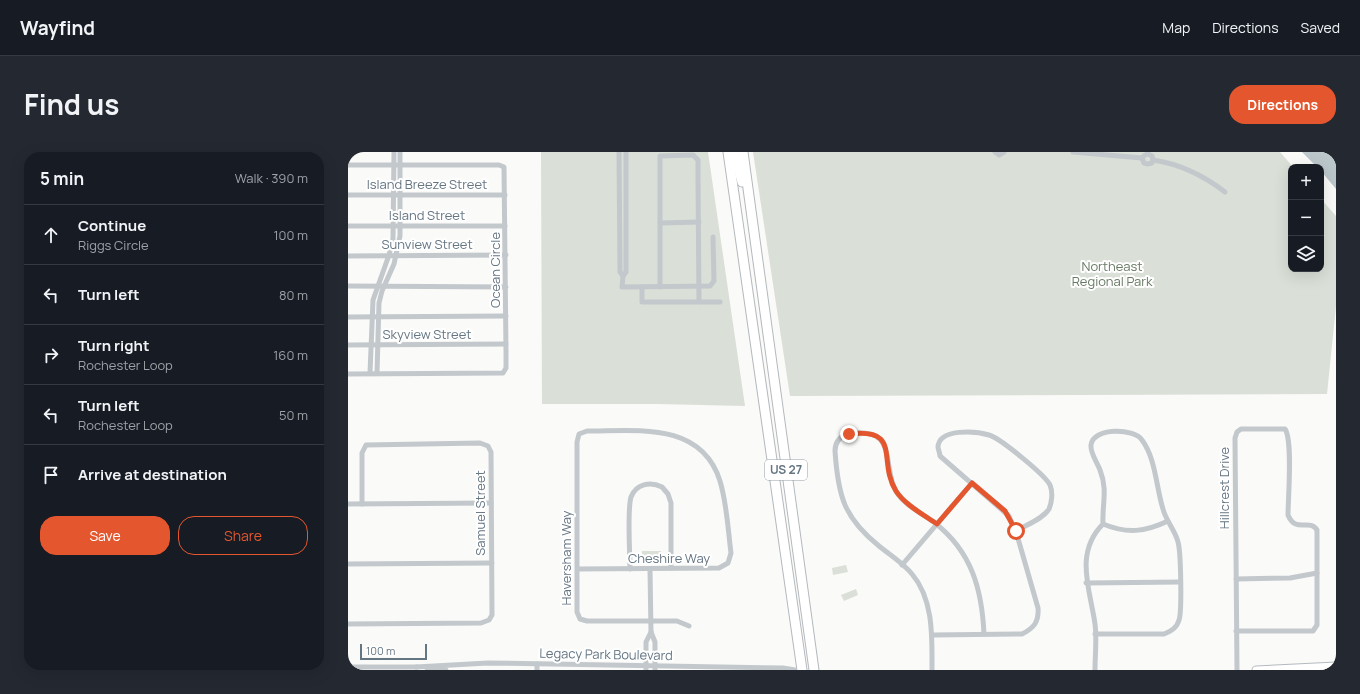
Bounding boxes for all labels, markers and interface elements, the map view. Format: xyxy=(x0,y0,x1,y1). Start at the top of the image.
text: Wayfind xyxy=(20,15,95,41)
text: Map xyxy=(1162,18,1190,37)
text: Directions xyxy=(1212,18,1279,37)
text: Saved xyxy=(1301,18,1340,37)
text: Find us xyxy=(24,85,119,123)
button: Directions xyxy=(1229,85,1336,124)
map controls xyxy=(1288,164,1324,272)
button: + xyxy=(1288,164,1324,200)
text: 5 min xyxy=(40,167,84,190)
text: Walk · 390 m xyxy=(235,169,308,187)
street label: Island Breeze Street xyxy=(367,175,487,193)
button: − xyxy=(1288,200,1324,236)
street label: Island Street xyxy=(389,206,465,224)
text: Continue xyxy=(78,215,146,236)
icon: ahead xyxy=(40,224,62,246)
text: 100 m xyxy=(273,226,308,244)
street label: Ocean Circle xyxy=(486,232,504,308)
street label: Sunview Street xyxy=(381,235,473,253)
text: Riggs Circle xyxy=(78,236,149,254)
button: layers xyxy=(1288,236,1324,272)
park label: Northeast Regional Park xyxy=(1072,257,1153,290)
icon: left xyxy=(40,284,62,306)
text: Turn left xyxy=(78,284,140,305)
text: 80 m xyxy=(279,286,308,304)
street label: Skyview Street xyxy=(382,325,472,343)
text: Turn right xyxy=(78,335,149,356)
icon: right xyxy=(40,344,62,366)
text: 160 m xyxy=(273,346,308,364)
text: Rochester Loop xyxy=(78,356,173,374)
text: Turn left xyxy=(78,395,140,416)
icon: left xyxy=(40,404,62,426)
text: 50 m xyxy=(279,406,308,424)
text: Rochester Loop xyxy=(78,416,173,434)
route end xyxy=(840,425,858,443)
street label: Hillcrest Drive xyxy=(1215,446,1233,529)
road number: US 27 xyxy=(765,460,807,480)
icon: arrive xyxy=(40,464,62,486)
text: Arrive at destination xyxy=(78,464,227,485)
street label: Samuel Street xyxy=(471,470,489,556)
street label: Haversham Way xyxy=(557,510,575,605)
button: Save xyxy=(40,516,170,555)
button: Share xyxy=(178,516,308,555)
route start xyxy=(1007,522,1025,540)
street label: Cheshire Way xyxy=(628,549,710,567)
scale bar xyxy=(360,642,427,661)
text: 100 m xyxy=(366,643,395,658)
street label: Legacy Park Boulevard xyxy=(539,644,673,664)

